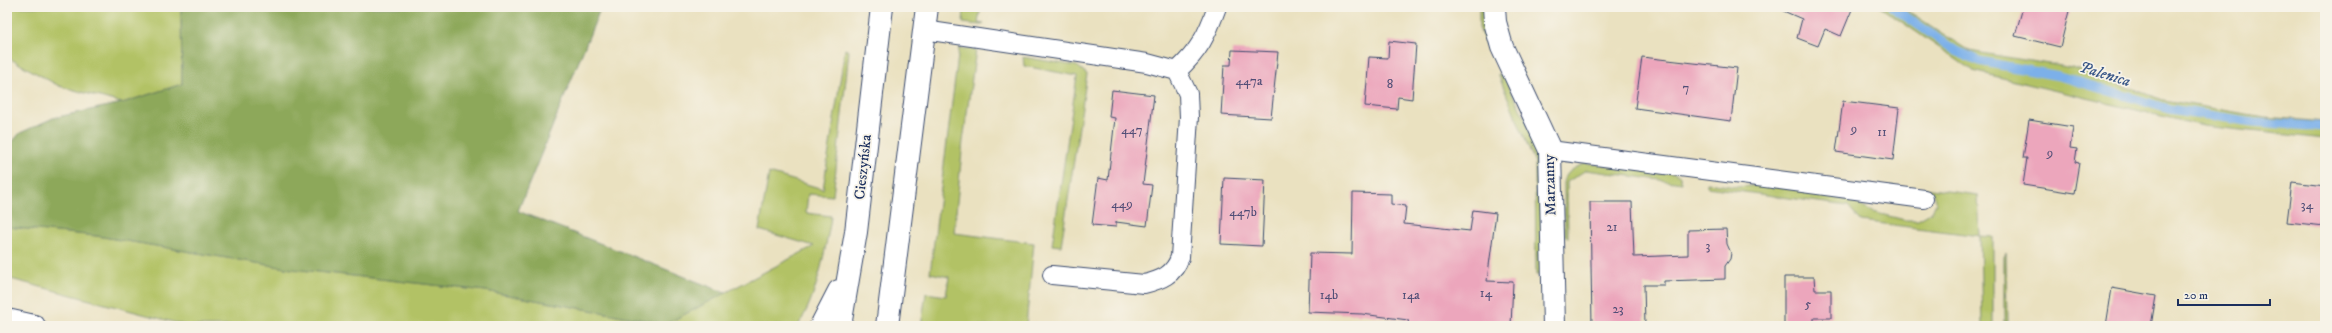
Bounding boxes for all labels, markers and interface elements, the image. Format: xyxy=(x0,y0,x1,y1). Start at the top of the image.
water label: Palenica xyxy=(2077,57,2133,91)
house number: 447a xyxy=(1236,73,1263,89)
house number: 8 xyxy=(1387,76,1393,92)
house number: 7 xyxy=(1683,80,1690,96)
house number: 9 xyxy=(1850,121,1857,137)
house number: 447 xyxy=(1121,122,1143,138)
house number: 11 xyxy=(1877,124,1887,140)
street label: Cieszyńska xyxy=(850,133,876,200)
house number: 9 xyxy=(2046,145,2053,161)
street label: Marzanny xyxy=(1539,153,1561,216)
house number: 449 xyxy=(1111,196,1133,212)
house number: 34 xyxy=(2301,197,2314,213)
house number: 447b xyxy=(1229,204,1257,220)
house number: 21 xyxy=(1606,219,1618,235)
house number: 3 xyxy=(1706,238,1711,254)
scale bar xyxy=(2178,281,2270,307)
house number: 14 xyxy=(1480,285,1493,301)
house number: 14b xyxy=(1320,287,1338,303)
house number: 14a xyxy=(1402,287,1420,303)
text: 20 m xyxy=(2184,288,2208,303)
house number: 5 xyxy=(1805,296,1812,312)
house number: 23 xyxy=(1612,301,1624,317)

